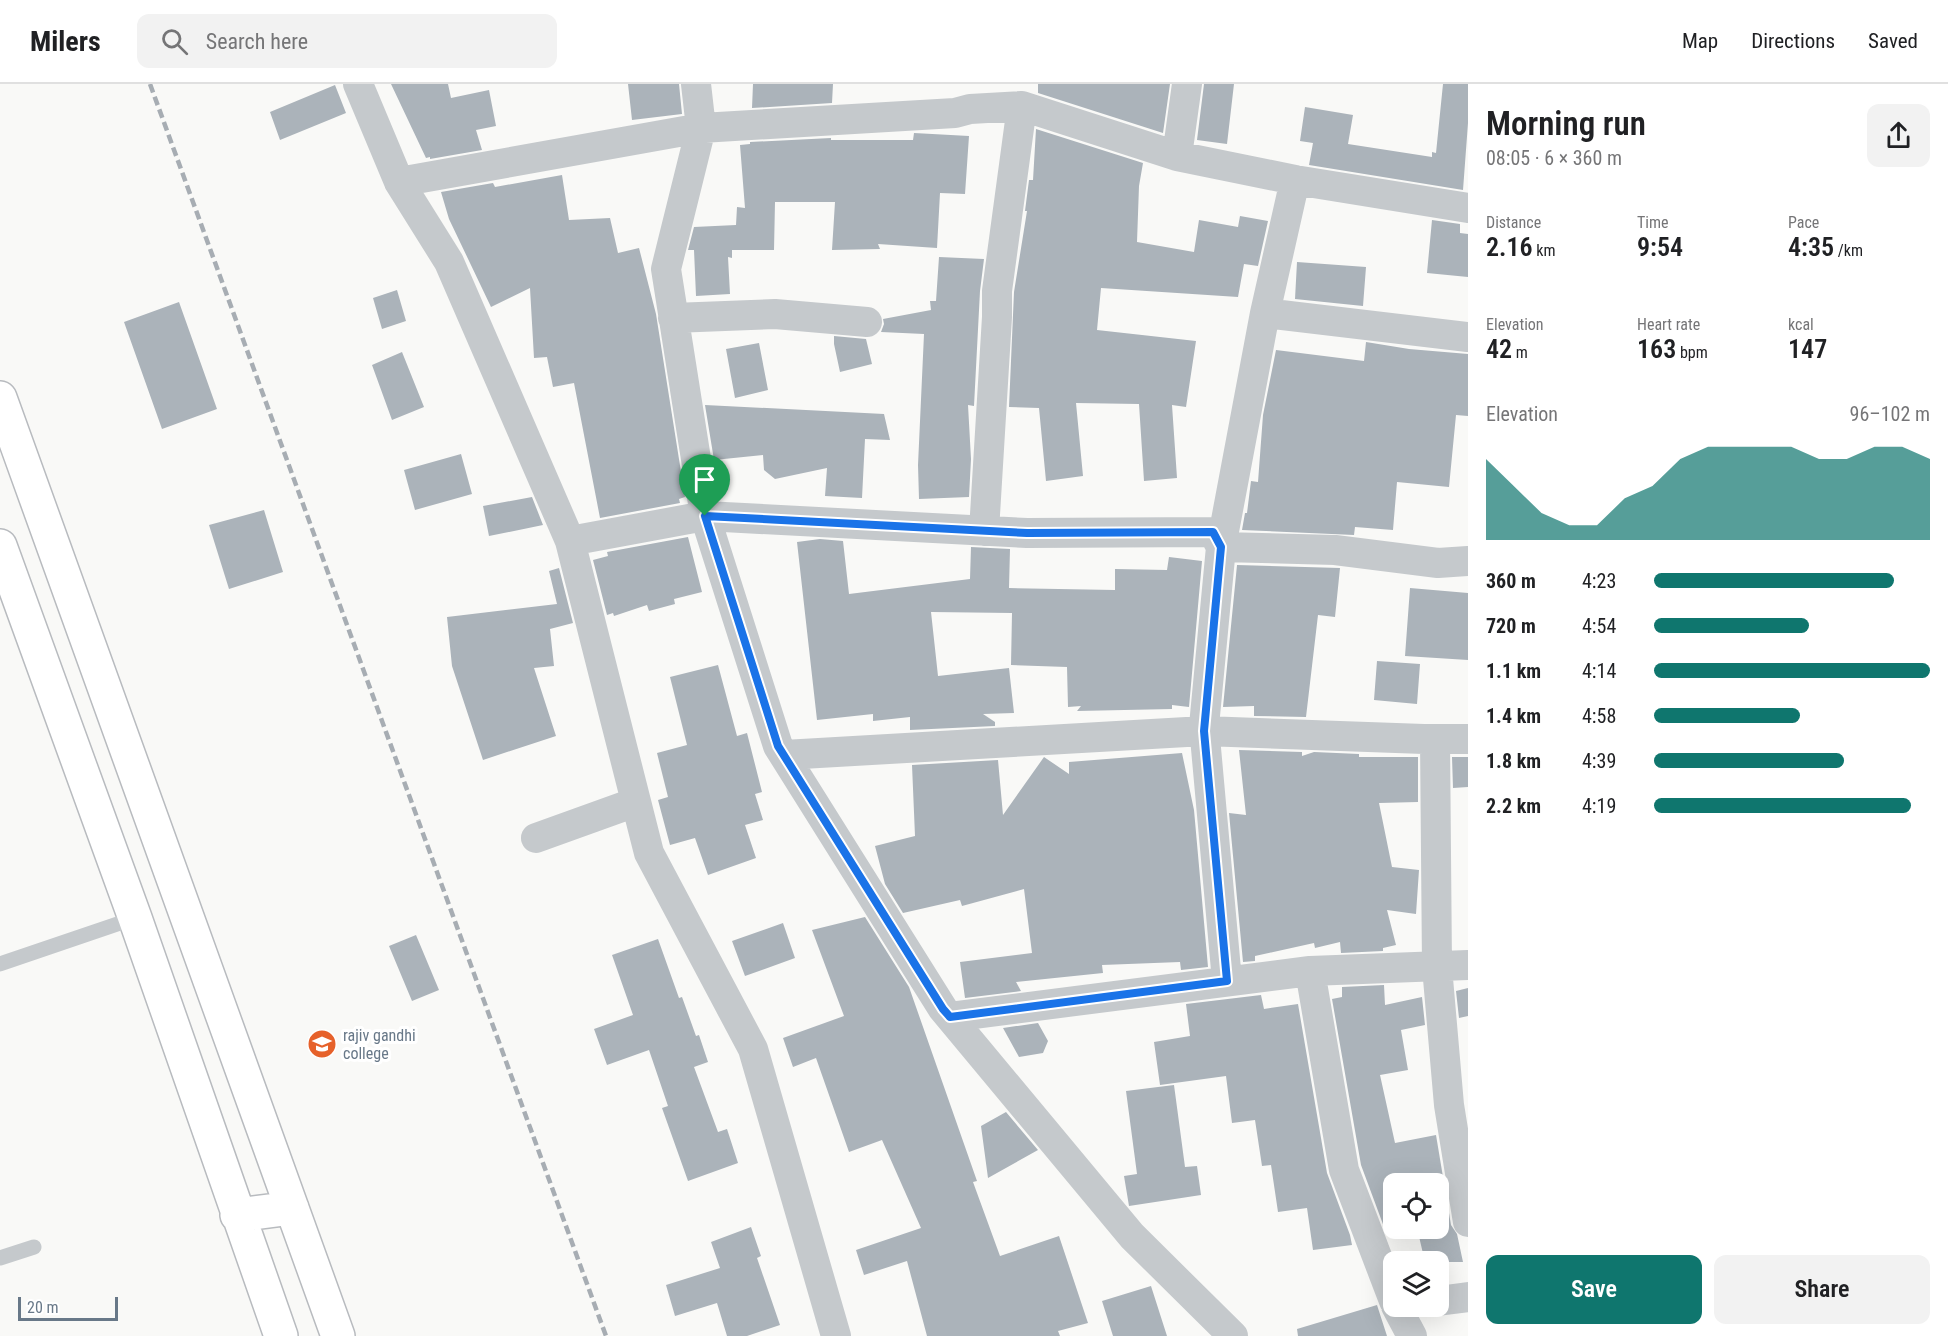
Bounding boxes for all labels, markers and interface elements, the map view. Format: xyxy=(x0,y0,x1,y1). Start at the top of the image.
search box xyxy=(137,14,557,68)
text: Milers xyxy=(30,25,101,58)
icon: search xyxy=(158,25,191,58)
text: Search here xyxy=(206,29,308,54)
text: Map xyxy=(1682,29,1718,53)
text: Directions xyxy=(1751,29,1835,53)
text: Saved xyxy=(1868,29,1918,53)
text: Morning run xyxy=(1486,104,1646,143)
button: share xyxy=(1867,104,1930,167)
text: 08:05 · 6 × 360 m xyxy=(1486,146,1622,170)
text: Distance xyxy=(1486,213,1541,232)
text: Time xyxy=(1637,213,1669,232)
text: Pace xyxy=(1788,213,1819,232)
text: 2.16 xyxy=(1486,232,1533,262)
text: 9:54 xyxy=(1637,232,1683,262)
text: 4:35 xyxy=(1788,232,1834,262)
text: km xyxy=(1533,241,1556,260)
text: /km xyxy=(1834,241,1863,260)
text: Elevation xyxy=(1486,315,1544,334)
text: Heart rate xyxy=(1637,315,1700,334)
text: kcal xyxy=(1788,315,1814,334)
text: 42 xyxy=(1486,334,1512,364)
text: 163 xyxy=(1637,334,1676,364)
text: 147 xyxy=(1788,334,1827,364)
text: m xyxy=(1512,343,1528,362)
text: bpm xyxy=(1676,343,1708,362)
text: Elevation xyxy=(1486,402,1558,426)
text: 96–102 m xyxy=(1850,402,1930,426)
pin xyxy=(679,454,730,516)
icon: arrive xyxy=(688,463,721,496)
text: 360 m xyxy=(1486,569,1536,593)
text: 4:23 xyxy=(1582,569,1616,593)
text: 720 m xyxy=(1486,614,1536,638)
text: 4:54 xyxy=(1582,614,1616,638)
text: 1.1 km xyxy=(1486,659,1541,683)
text: 4:14 xyxy=(1582,659,1616,683)
text: 1.4 km xyxy=(1486,704,1541,728)
text: 4:58 xyxy=(1582,704,1616,728)
text: 1.8 km xyxy=(1486,749,1541,773)
text: 4:39 xyxy=(1582,749,1616,773)
text: 2.2 km xyxy=(1486,794,1541,818)
text: 4:19 xyxy=(1582,794,1616,818)
place label: rajiv gandhi college xyxy=(343,1026,416,1063)
school or university icon: rajiv gandhi college xyxy=(306,1028,338,1060)
map controls xyxy=(1383,1173,1449,1317)
button: locate xyxy=(1383,1173,1449,1239)
button: layers xyxy=(1383,1251,1449,1317)
button: Save xyxy=(1486,1255,1702,1324)
button: Share xyxy=(1714,1255,1930,1324)
scale bar xyxy=(18,1294,118,1322)
text: 20 m xyxy=(27,1298,59,1317)

